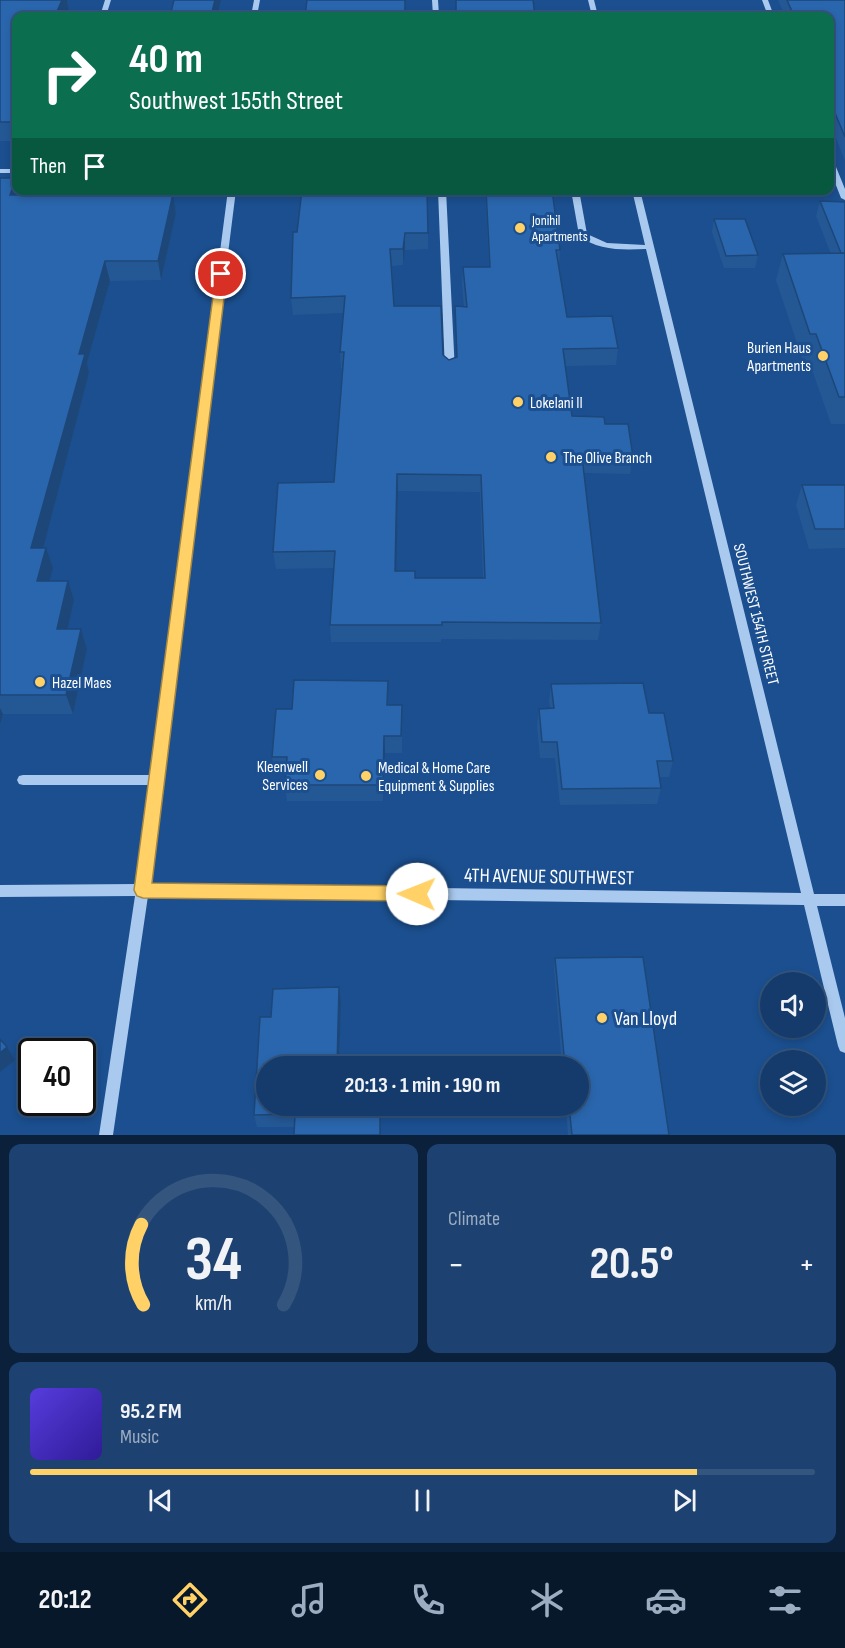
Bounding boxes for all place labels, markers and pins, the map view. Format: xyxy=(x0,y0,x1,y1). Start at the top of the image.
place label: Jonihil Apartments xyxy=(531,212,588,245)
marker: Jonihil Apartments xyxy=(513,221,527,235)
pin xyxy=(195,248,246,299)
place label: Burien Haus Apartments xyxy=(746,339,811,376)
marker: Burien Haus Apartments xyxy=(816,349,830,363)
place label: Lokelani II xyxy=(530,394,583,413)
marker: Lokelani II xyxy=(511,395,525,409)
place label: The Olive Branch xyxy=(563,449,652,468)
marker: The Olive Branch xyxy=(544,450,558,464)
place label: Hazel Maes xyxy=(52,674,112,693)
marker: Hazel Maes xyxy=(33,675,47,689)
place label: Kleenwell Services xyxy=(257,758,308,795)
place label: Medical & Home Care Equipment & Supplies xyxy=(378,759,495,796)
marker: Kleenwell Services xyxy=(313,768,327,782)
marker: Medical & Home Care Equipment & Supplies xyxy=(359,769,373,783)
place label: Van Lloyd xyxy=(614,1007,677,1031)
marker: Van Lloyd xyxy=(595,1011,609,1025)

